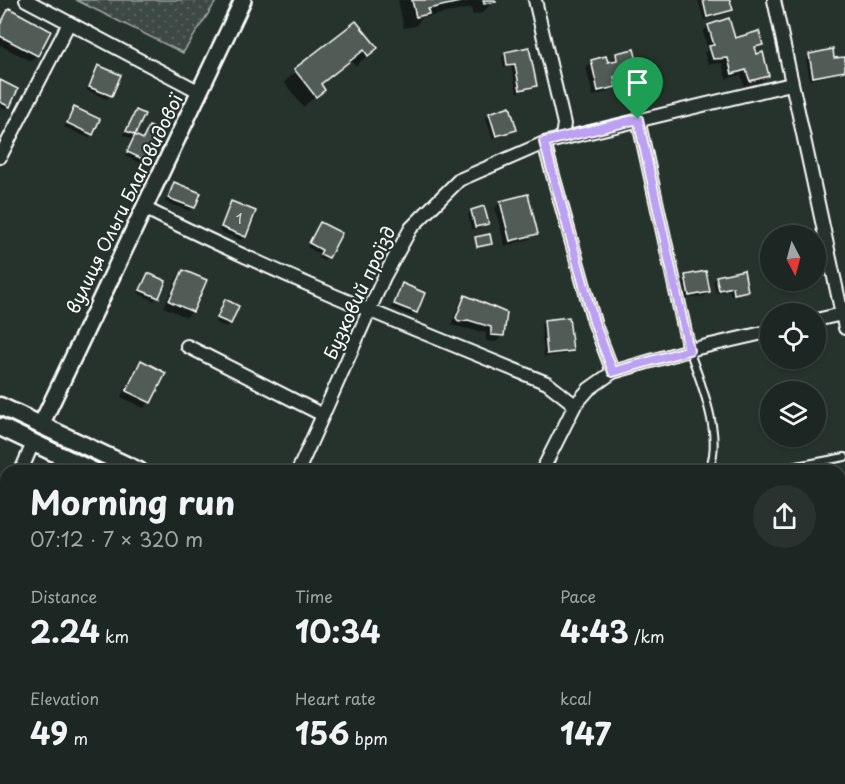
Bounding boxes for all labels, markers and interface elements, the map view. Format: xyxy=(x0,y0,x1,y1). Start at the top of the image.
pin xyxy=(612,57,663,119)
icon: arrive xyxy=(621,66,654,99)
street label: вулиця Ольги Благовидової xyxy=(59,88,189,318)
house number: 1 xyxy=(236,206,242,229)
street label: Бузковий проїзд xyxy=(316,221,401,364)
north arrow xyxy=(760,225,826,291)
map controls xyxy=(760,225,826,447)
button: locate xyxy=(760,303,826,369)
button: layers xyxy=(760,381,826,447)
text: Morning run xyxy=(30,476,235,526)
button: share xyxy=(753,485,816,548)
text: 07:12 · 7 × 320 m xyxy=(30,524,203,554)
text: Distance xyxy=(30,584,97,608)
text: Time xyxy=(295,584,333,608)
text: Pace xyxy=(560,584,596,608)
text: 2.24 xyxy=(30,608,100,653)
text: 10:34 xyxy=(295,608,381,653)
text: 4:43 xyxy=(560,608,629,653)
text: km xyxy=(100,624,129,648)
text: /km xyxy=(629,624,665,648)
text: Elevation xyxy=(30,686,99,710)
text: Heart rate xyxy=(295,686,376,710)
text: kcal xyxy=(560,686,592,710)
text: 49 xyxy=(30,710,68,755)
text: 156 xyxy=(295,710,349,755)
text: 147 xyxy=(560,710,611,755)
text: m xyxy=(68,726,88,750)
text: bpm xyxy=(349,726,388,750)

